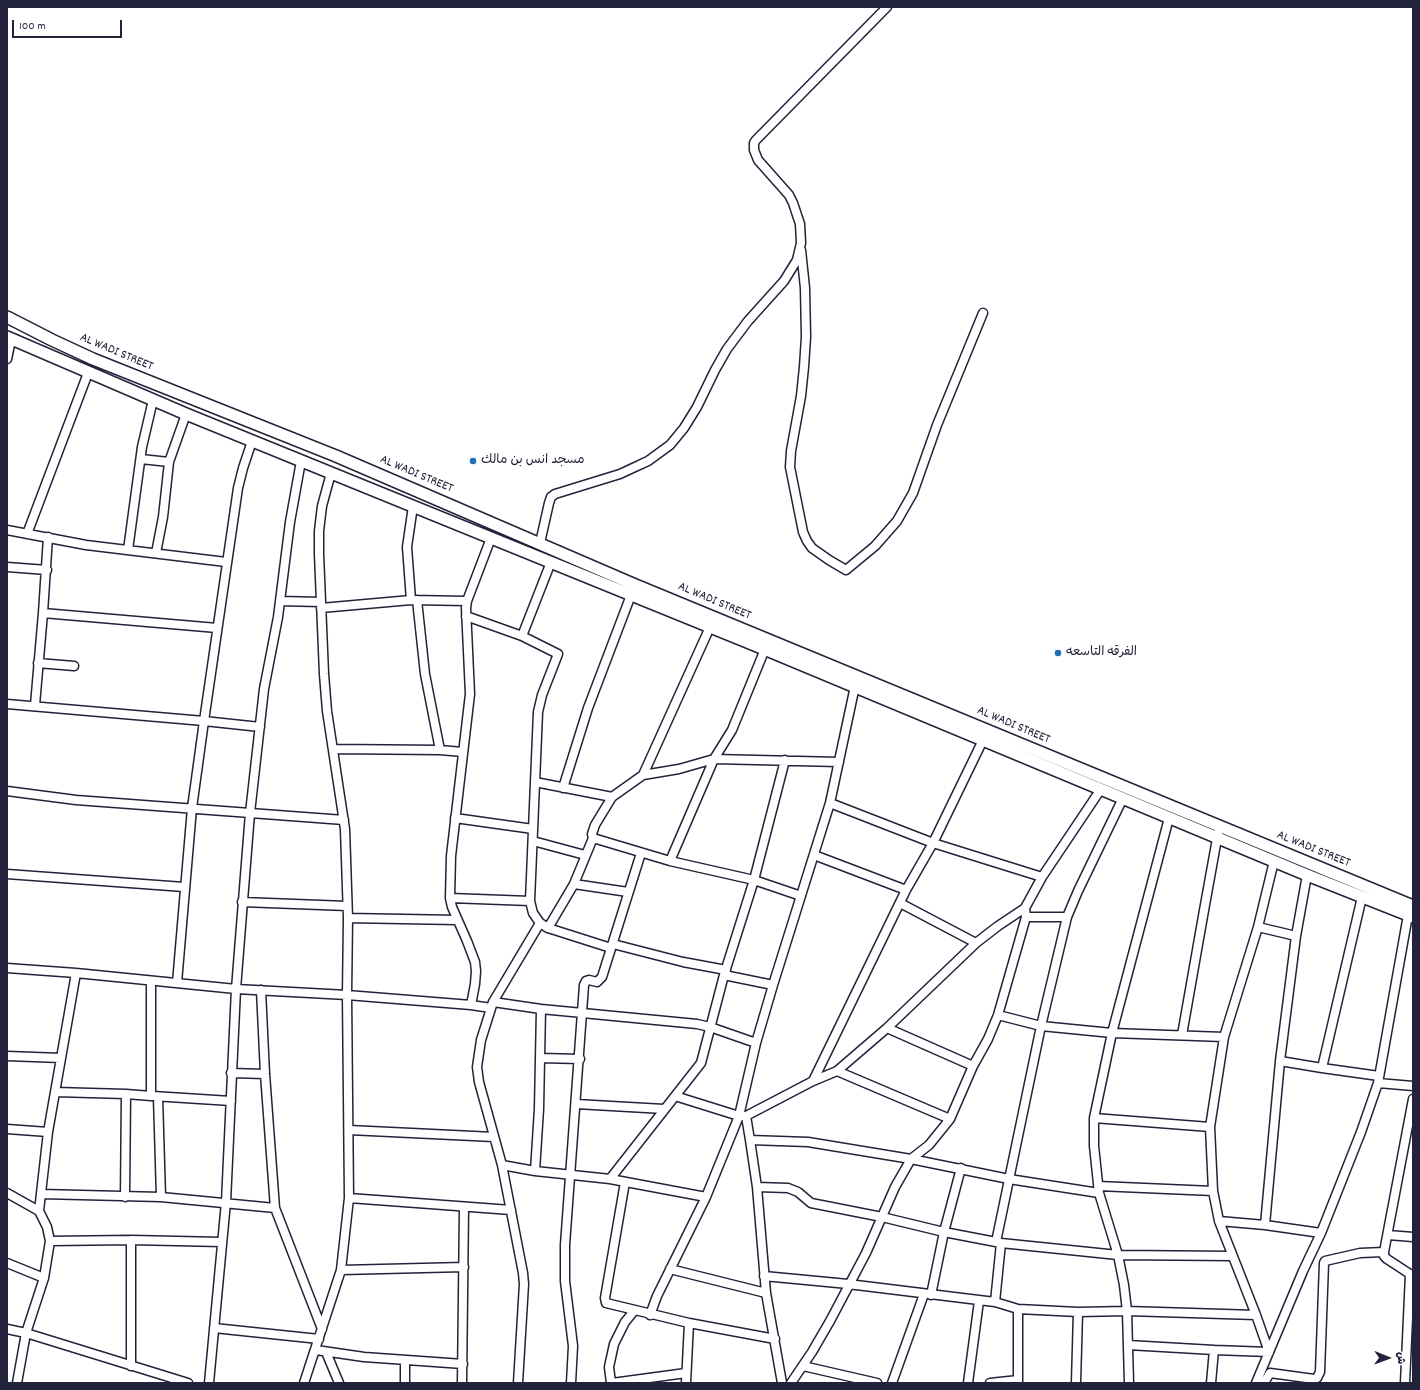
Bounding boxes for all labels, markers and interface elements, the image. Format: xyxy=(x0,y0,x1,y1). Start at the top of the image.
scale bar xyxy=(14,12,124,38)
text: 100 m xyxy=(19,18,46,35)
street label: AL WADI STREET xyxy=(77,331,155,375)
street label: AL WADI STREET xyxy=(377,453,455,497)
place label: مسجد انس بن مالك xyxy=(481,453,585,469)
marker: مسجد انس بن مالك xyxy=(468,456,478,466)
street label: AL WADI STREET xyxy=(675,580,753,624)
place label: الفرقه التاسعه xyxy=(1066,645,1137,661)
marker: الفرقه التاسعه xyxy=(1053,648,1063,658)
street label: AL WADI STREET xyxy=(974,704,1052,748)
street label: AL WADI STREET xyxy=(1274,828,1352,872)
north arrow xyxy=(1368,1338,1408,1378)
text: ش xyxy=(1392,1352,1408,1364)

